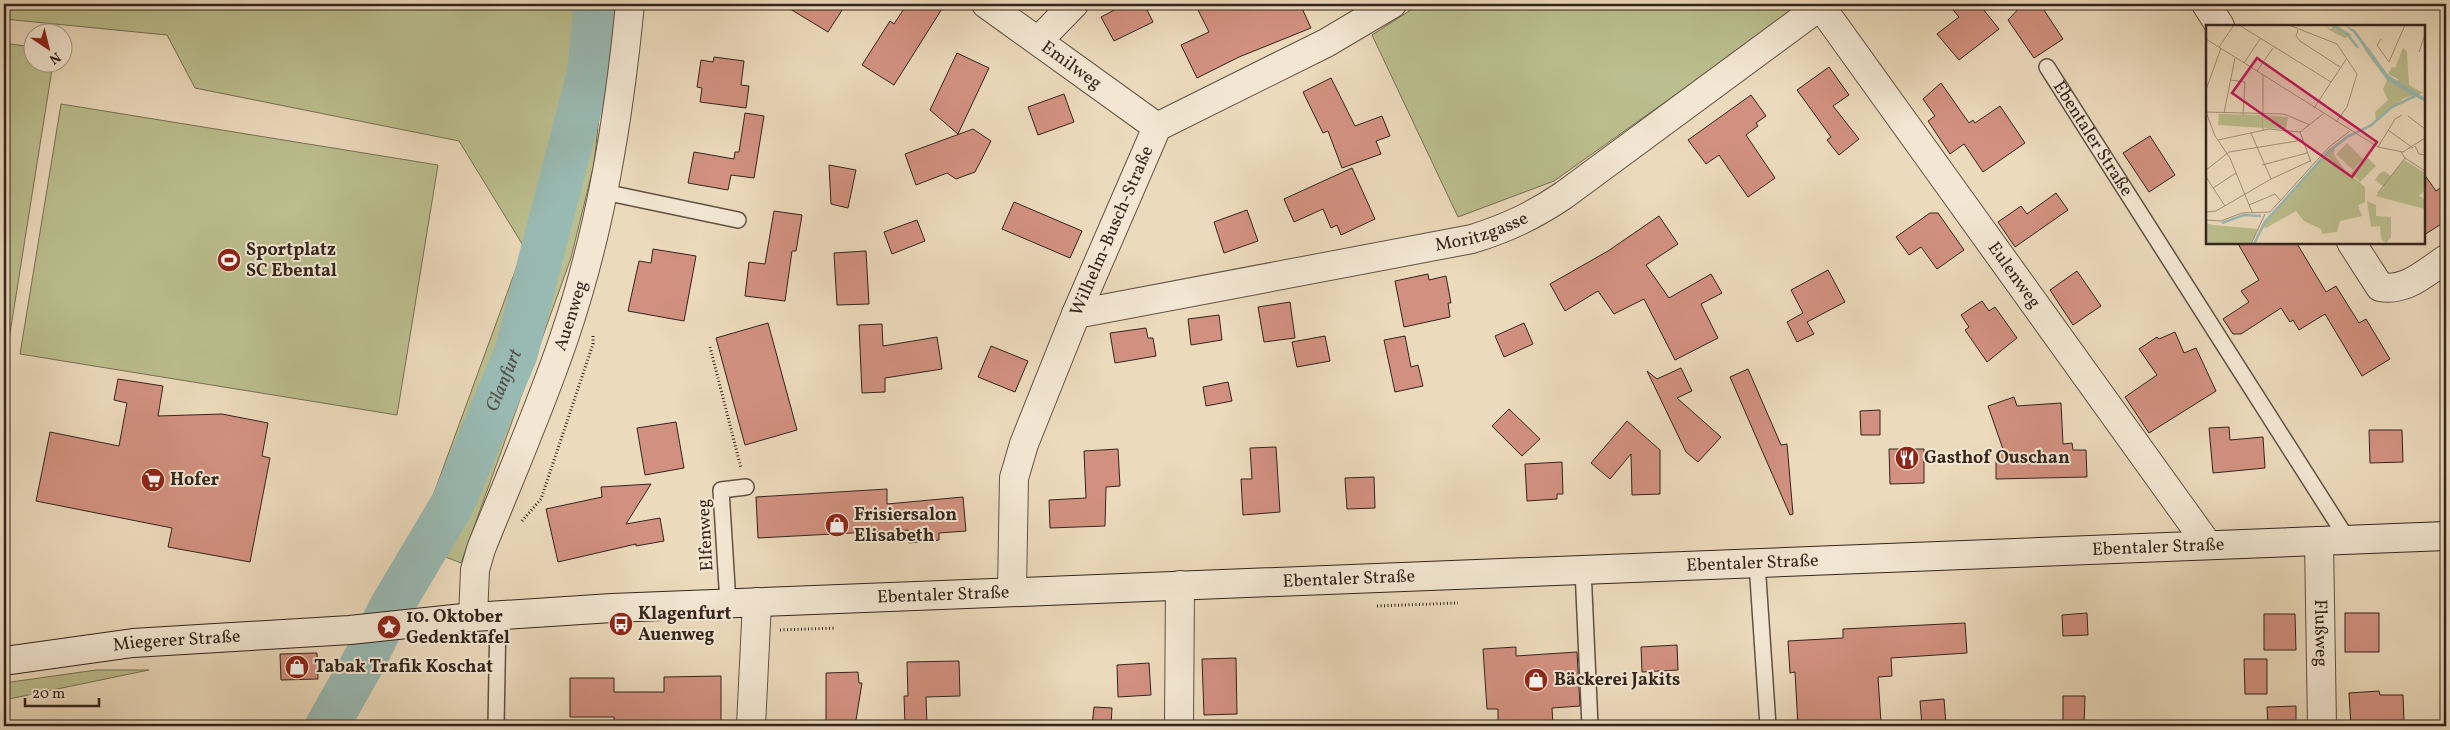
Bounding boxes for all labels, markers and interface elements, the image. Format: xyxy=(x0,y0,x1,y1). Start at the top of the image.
north arrow xyxy=(22,22,72,72)
inset map xyxy=(2206,25,2425,244)
street label: Emilweg xyxy=(1036,35,1107,96)
text: N xyxy=(45,47,64,68)
street label: Ebentaler Straße xyxy=(2047,76,2139,201)
street label: Wilhelm-Busch-Straße xyxy=(1064,142,1160,320)
street label: Moritzgasse xyxy=(1433,206,1532,258)
street label: Eulenweg xyxy=(1982,237,2046,314)
place label: Sportplatz SC Ebental xyxy=(246,238,337,284)
sports icon: Sportplatz SC Ebental xyxy=(216,247,242,273)
street label: Auenweg xyxy=(548,278,594,354)
water label: Glanfurt xyxy=(480,345,529,416)
restaurant icon: Gasthof Ouschan xyxy=(1894,445,1920,471)
place label: Gasthof Ouschan xyxy=(1924,446,2070,471)
supermarket icon: Hofer xyxy=(140,467,166,493)
place label: Hofer xyxy=(170,468,220,493)
street label: Elfenweg xyxy=(692,498,720,572)
place label: Frisiersalon Elisabeth xyxy=(854,503,957,549)
shop icon: Frisiersalon Elisabeth xyxy=(824,512,850,538)
street label: Ebentaler Straße xyxy=(2092,532,2225,562)
street label: Ebentaler Straße xyxy=(1686,548,1819,578)
street label: Ebentaler Straße xyxy=(1282,564,1415,594)
street label: Ebentaler Straße xyxy=(876,580,1010,610)
street label: Flußweg xyxy=(2307,599,2334,667)
place label: Klagenfurt Auenweg xyxy=(638,602,732,648)
place label: 10. Oktober Gedenktafel xyxy=(406,605,510,651)
bus stop icon: Klagenfurt Auenweg xyxy=(608,611,634,637)
place icon: 10. Oktober Gedenktafel xyxy=(376,614,402,640)
street label: Miegerer Straße xyxy=(111,624,241,658)
shop icon: Tabak Trafik Koschat xyxy=(284,654,310,680)
place label: Tabak Trafik Koschat xyxy=(314,655,493,680)
shop icon: Bäckerei Jakits xyxy=(1523,667,1549,693)
place label: Bäckerei Jakits xyxy=(1554,668,1680,693)
scale bar xyxy=(25,675,99,707)
text: 20 m xyxy=(32,684,65,705)

